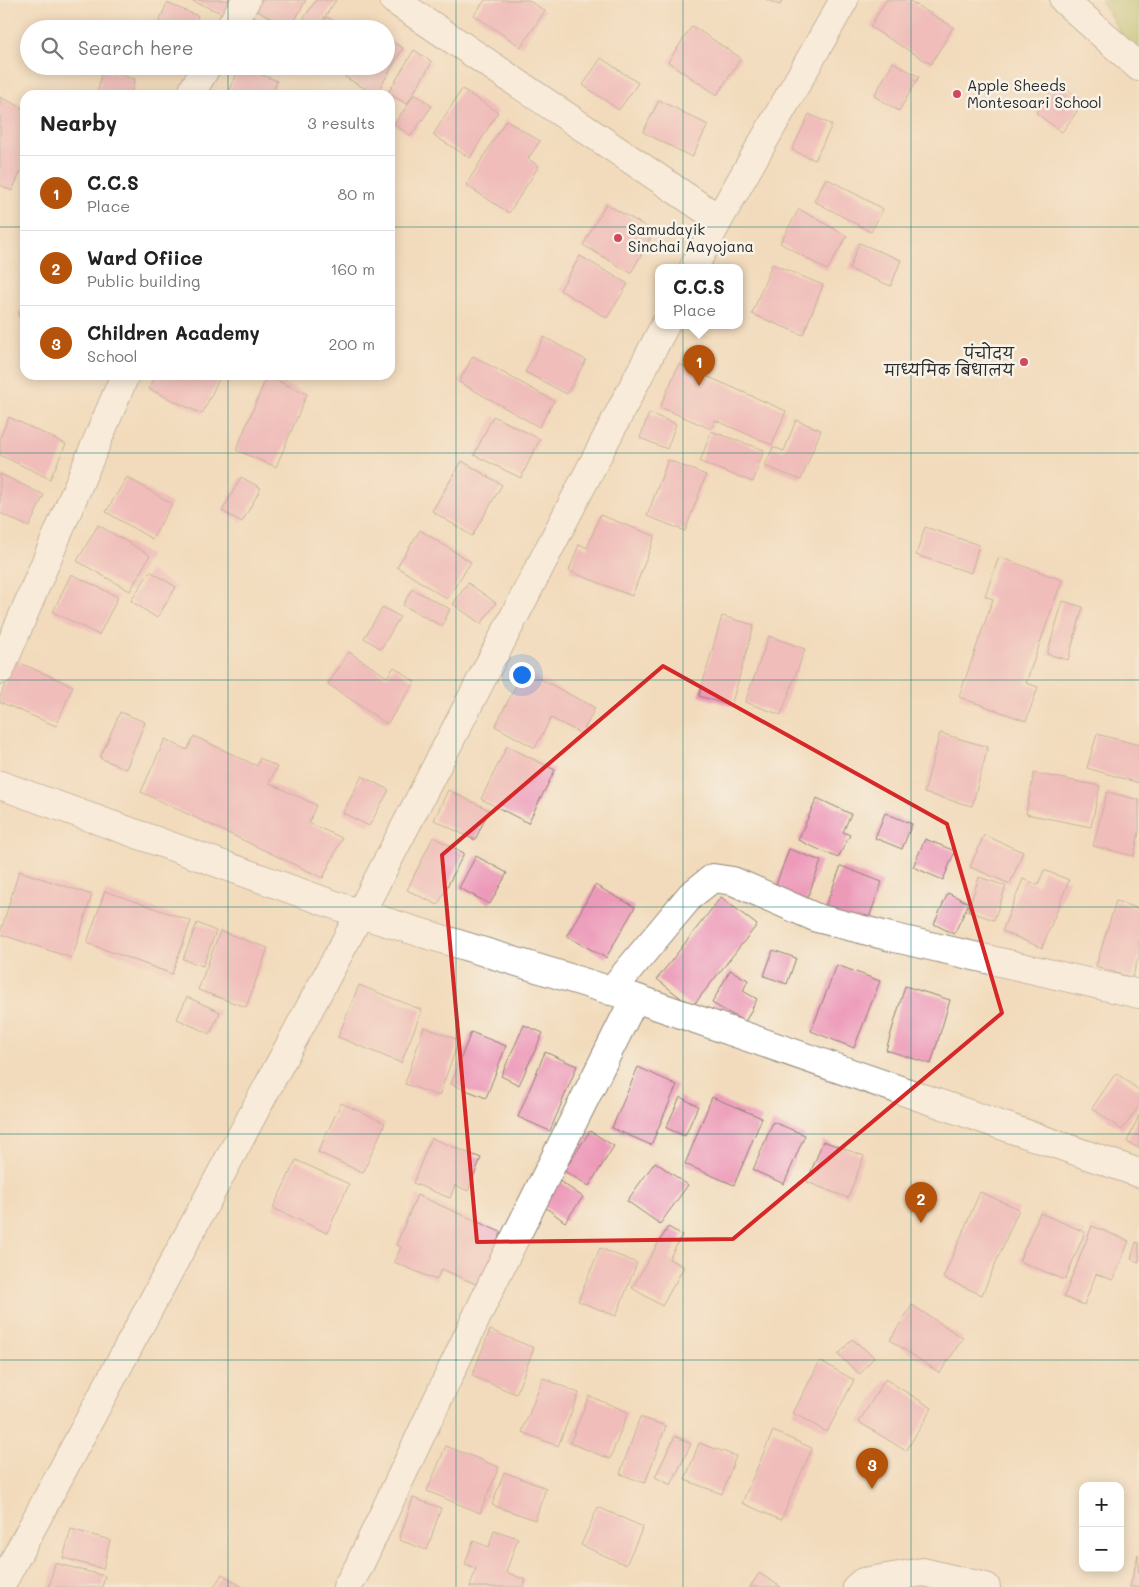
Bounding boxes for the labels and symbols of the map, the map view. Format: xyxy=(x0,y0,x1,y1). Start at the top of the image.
place label: Apple Sheeds Montesoari School xyxy=(967,75,1102,112)
marker: Apple Sheeds Montesoari School xyxy=(951,88,963,100)
place label: Samudayik Sinchai Aayojana xyxy=(628,219,754,256)
marker: Samudayik Sinchai Aayojana xyxy=(612,232,624,244)
place label: पंचोदय माध्यमिक बिधालय xyxy=(883,342,1016,380)
pin: 1 xyxy=(683,345,715,386)
marker: पंचोदय माध्यमिक बिधालय xyxy=(1018,356,1030,368)
your location xyxy=(509,662,535,688)
pin: 2 xyxy=(905,1182,937,1223)
pin: 3 xyxy=(856,1448,888,1489)

